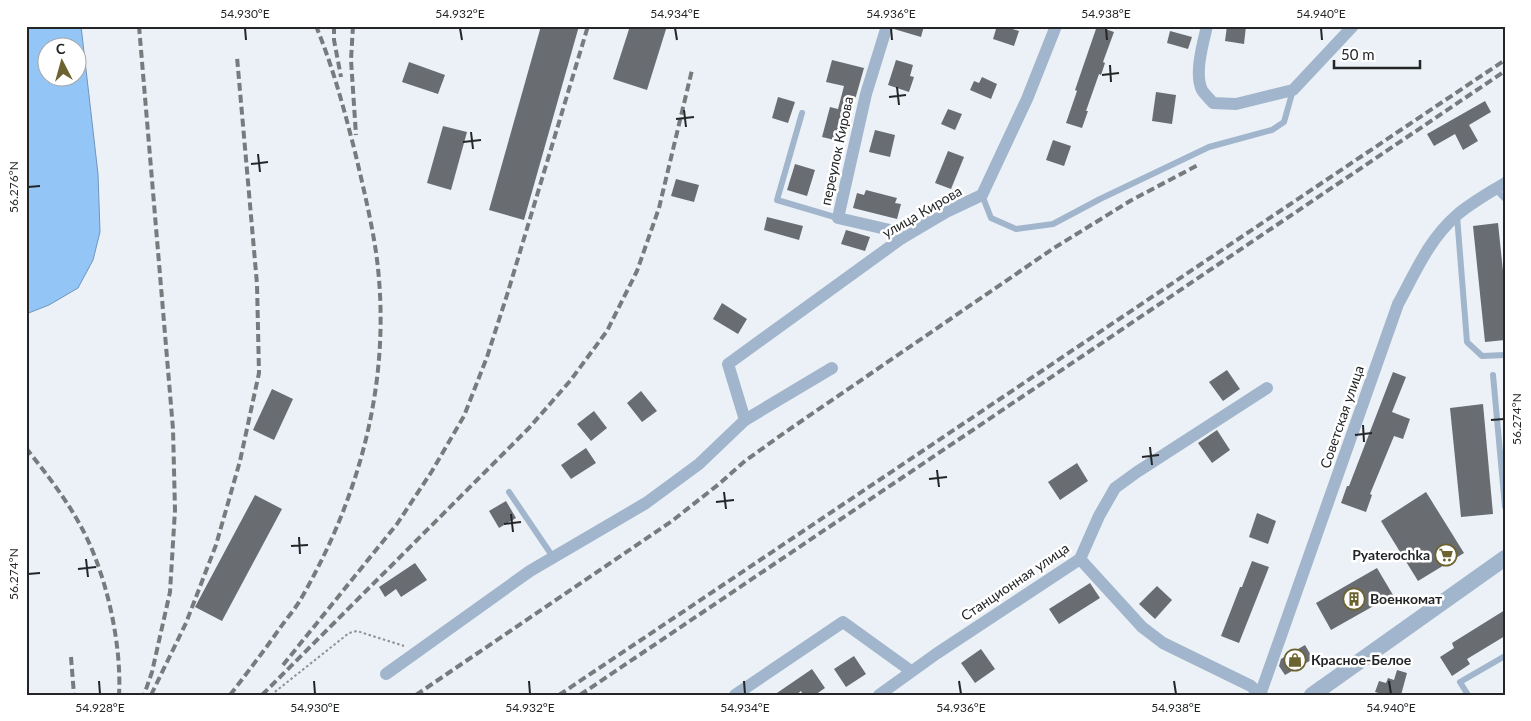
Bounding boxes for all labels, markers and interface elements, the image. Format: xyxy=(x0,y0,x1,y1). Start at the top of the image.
text: 54.930°E xyxy=(220,6,270,21)
text: 54.932°E xyxy=(435,6,485,21)
text: 54.934°E xyxy=(650,6,700,21)
text: 54.936°E xyxy=(866,6,916,21)
text: 54.938°E xyxy=(1081,6,1131,21)
text: 54.940°E xyxy=(1296,6,1346,21)
north arrow xyxy=(38,38,88,88)
scale bar xyxy=(1334,38,1420,70)
text: С xyxy=(55,40,67,58)
text: 50 m xyxy=(1341,45,1375,63)
street label: переулок Кирова xyxy=(817,95,856,207)
text: 56.276°N xyxy=(6,161,21,213)
street label: улица Кирова xyxy=(879,182,965,241)
street label: Советская улица xyxy=(1316,363,1367,471)
text: 56.274°N xyxy=(1509,393,1524,445)
street label: Станционная улица xyxy=(957,539,1072,624)
supermarket icon: Pyaterochka xyxy=(1434,543,1458,567)
place label: Pyaterochka xyxy=(1352,546,1430,563)
text: 56.274°N xyxy=(6,548,21,600)
building icon: Военкомат xyxy=(1342,587,1366,611)
place label: Военкомат xyxy=(1370,590,1443,607)
shop icon: Красное-Белое xyxy=(1283,648,1307,672)
place label: Красное-Белое xyxy=(1311,651,1412,668)
text: 54.928°E xyxy=(75,700,125,715)
text: 54.930°E xyxy=(290,700,340,715)
text: 54.932°E xyxy=(505,700,555,715)
text: 54.934°E xyxy=(720,700,770,715)
text: 54.936°E xyxy=(936,700,986,715)
text: 54.938°E xyxy=(1151,700,1201,715)
text: 54.940°E xyxy=(1366,700,1416,715)

